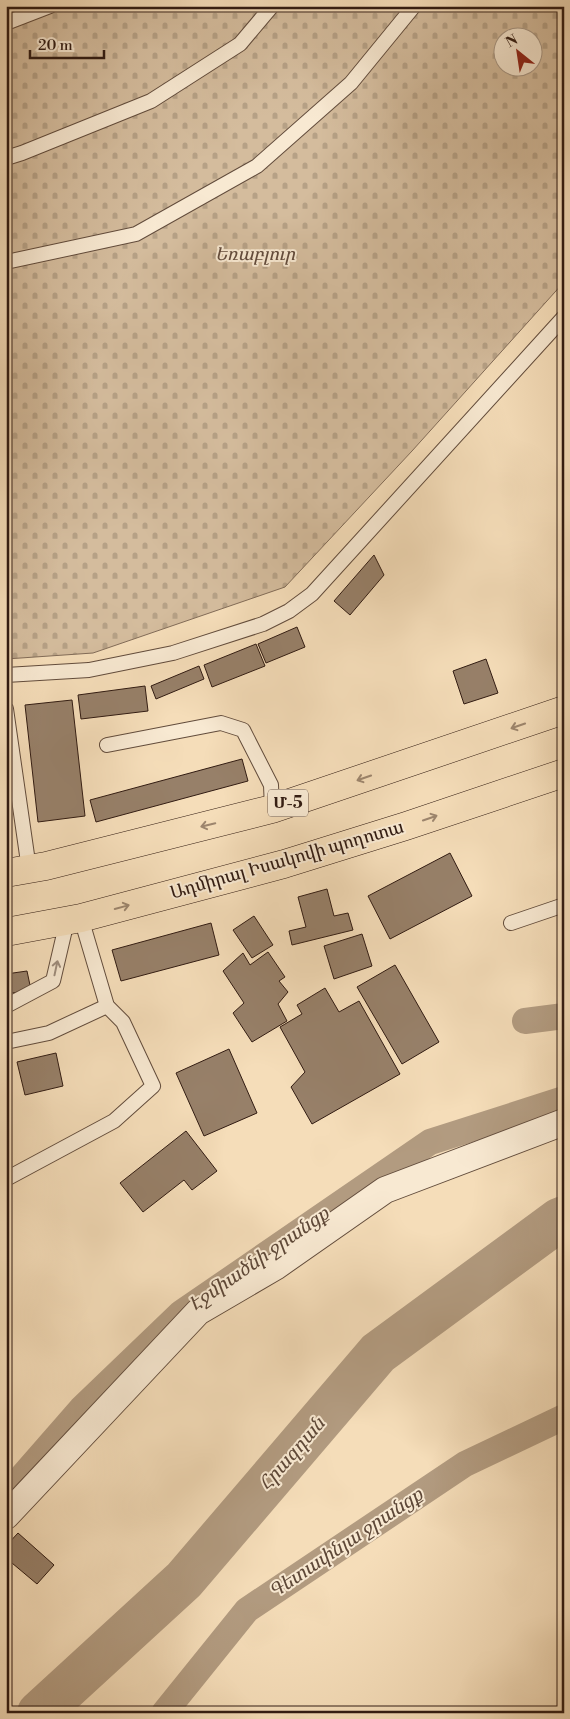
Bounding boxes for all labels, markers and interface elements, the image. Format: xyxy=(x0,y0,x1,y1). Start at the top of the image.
scale bar xyxy=(30,28,104,60)
north arrow xyxy=(492,28,542,78)
text: N xyxy=(503,31,521,52)
text: 20 m xyxy=(38,36,73,55)
park label: Եռաբլուր xyxy=(215,243,296,266)
one-way arrow xyxy=(510,722,526,731)
one-way arrow xyxy=(356,774,372,783)
road number: Մ-5 xyxy=(268,790,308,816)
one-way arrow xyxy=(421,813,437,822)
street label: Ադմիրալ Իսակովի պողոտա xyxy=(167,815,407,904)
one-way arrow xyxy=(201,821,217,830)
one-way arrow xyxy=(114,902,130,911)
one-way arrow xyxy=(52,961,61,977)
water label: Էջմիածնի ջրանցք xyxy=(184,1201,335,1316)
water label: Հրազդան xyxy=(254,1412,331,1496)
water label: Գետափնյա ջրանցք xyxy=(264,1482,428,1603)

